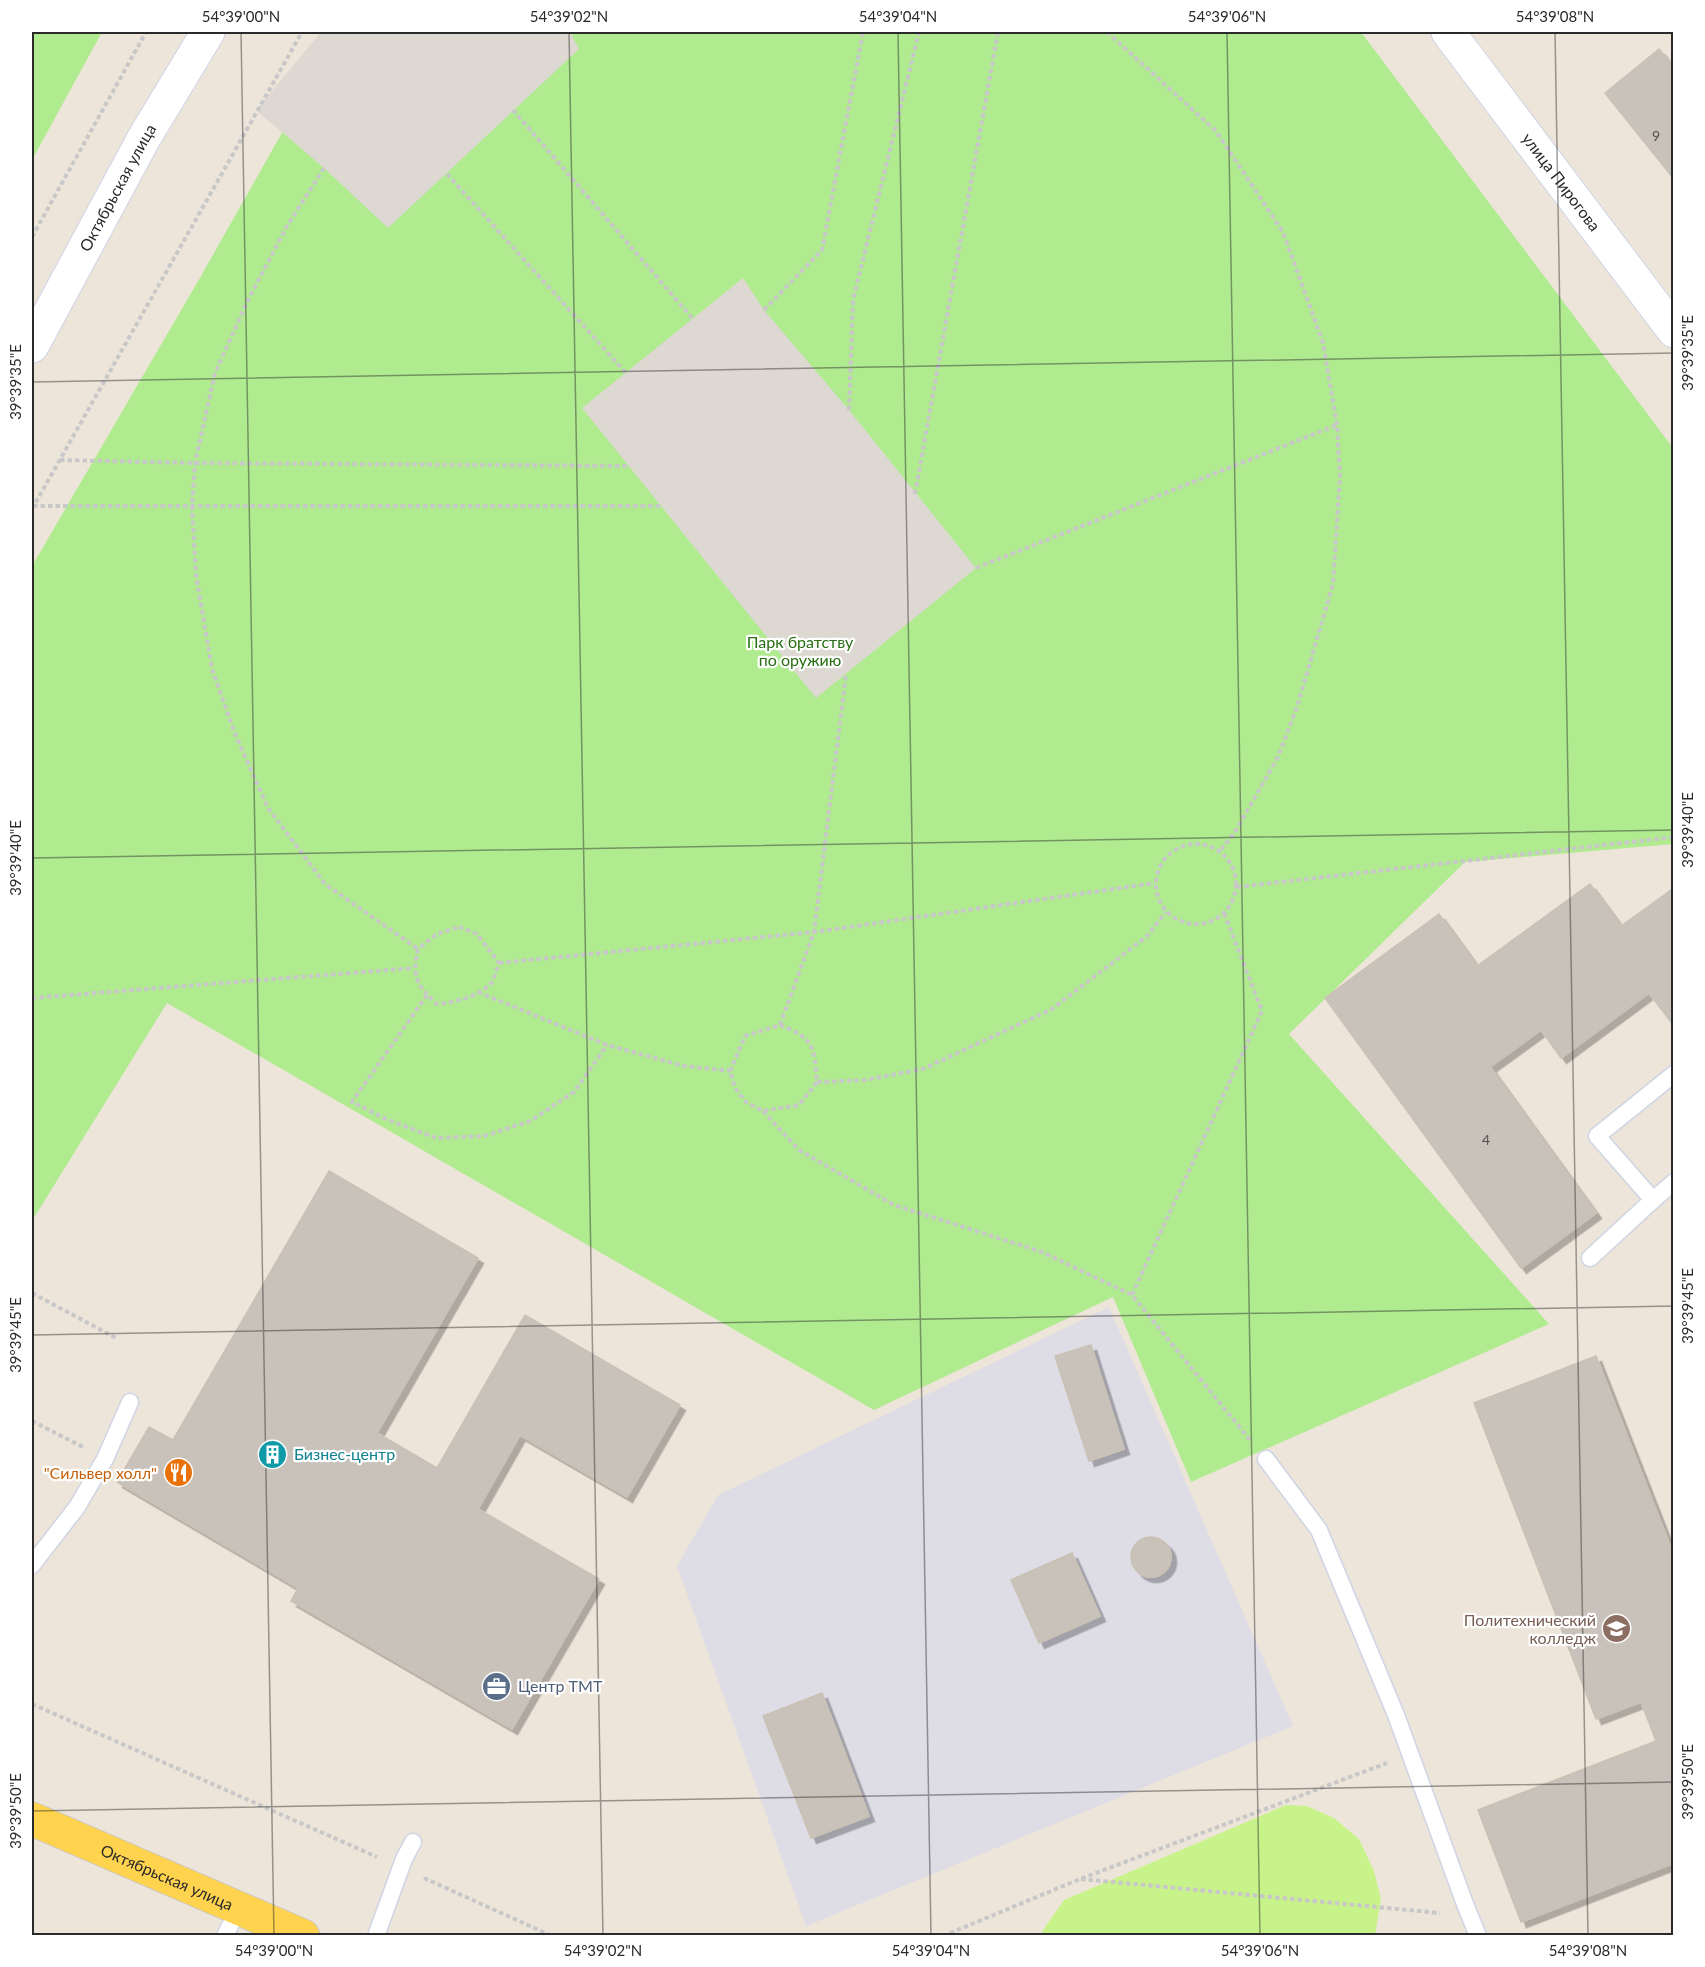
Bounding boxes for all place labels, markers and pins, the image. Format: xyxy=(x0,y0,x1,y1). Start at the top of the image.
building icon: Бизнес-центр xyxy=(257,1438,289,1470)
place label: Бизнес-центр xyxy=(294,1444,395,1463)
restaurant icon: "Сильвер холл" xyxy=(162,1457,194,1489)
place label: "Сильвер холл" xyxy=(44,1463,157,1482)
place label: Политехнический колледж xyxy=(1464,1610,1596,1647)
school or university icon: Политехнический колледж xyxy=(1601,1613,1633,1645)
office icon: Центр ТМТ xyxy=(481,1670,513,1702)
place label: Центр ТМТ xyxy=(518,1676,603,1695)

